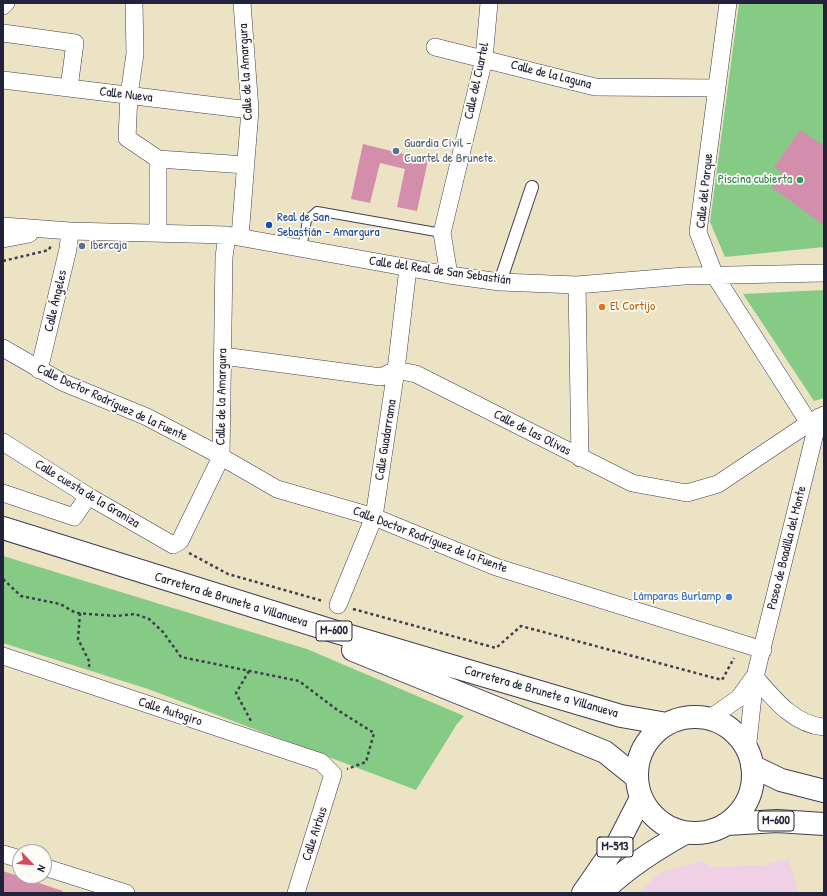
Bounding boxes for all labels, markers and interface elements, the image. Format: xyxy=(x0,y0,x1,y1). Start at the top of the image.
street label: Calle de la Amargura xyxy=(236,23,256,121)
street label: Calle del Cuartel xyxy=(461,41,493,121)
street label: Calle de la Laguna xyxy=(509,57,593,93)
street label: Calle Nueva xyxy=(98,84,154,106)
place label: Guardia Civil - Cuartel de Brunete. xyxy=(404,136,496,167)
marker: Guardia Civil - Cuartel de Brunete. xyxy=(391,146,401,156)
street label: Calle del Parque xyxy=(693,153,717,229)
place label: Piscina cubierta xyxy=(718,172,792,188)
marker: Piscina cubierta xyxy=(795,175,805,185)
place label: Real de San Sebastián - Amargura xyxy=(277,210,380,241)
marker: Real de San Sebastián - Amargura xyxy=(264,220,274,230)
place label: Ibercaja xyxy=(90,238,127,254)
marker: Ibercaja xyxy=(77,241,87,251)
street label: Calle del Real de San Sebastián xyxy=(368,253,512,289)
street label: Calle Ángeles xyxy=(41,269,71,333)
place label: El Cortijo xyxy=(610,299,655,315)
marker: El Cortijo xyxy=(597,302,607,312)
street label: Calle de la Amargura xyxy=(213,348,231,446)
street label: Calle Doctor Rodríguez de la Fuente xyxy=(34,361,190,445)
street label: Calle Guadarrama xyxy=(372,398,400,482)
street label: Calle de las Olivas xyxy=(491,407,573,459)
street label: Calle cuesta de la Graniza xyxy=(32,457,142,531)
street label: Paseo de Boadilla del Monte xyxy=(764,485,810,611)
street label: Calle Doctor Rodríguez de la Fuente xyxy=(350,503,510,577)
street label: Carretera de Brunete a Villanueva xyxy=(152,569,310,631)
place label: Lámparas Burlamp xyxy=(634,589,721,605)
marker: Lámparas Burlamp xyxy=(724,592,734,602)
road number: M-600 xyxy=(316,621,352,641)
street label: Carretera de Brunete a Villanueva xyxy=(462,663,620,721)
street label: Calle Autogiro xyxy=(136,694,204,730)
street label: Calle Airbus xyxy=(299,805,331,863)
road number: M-600 xyxy=(758,811,794,831)
road number: M-513 xyxy=(597,837,633,857)
north arrow xyxy=(12,844,52,884)
text: N xyxy=(34,863,50,874)

